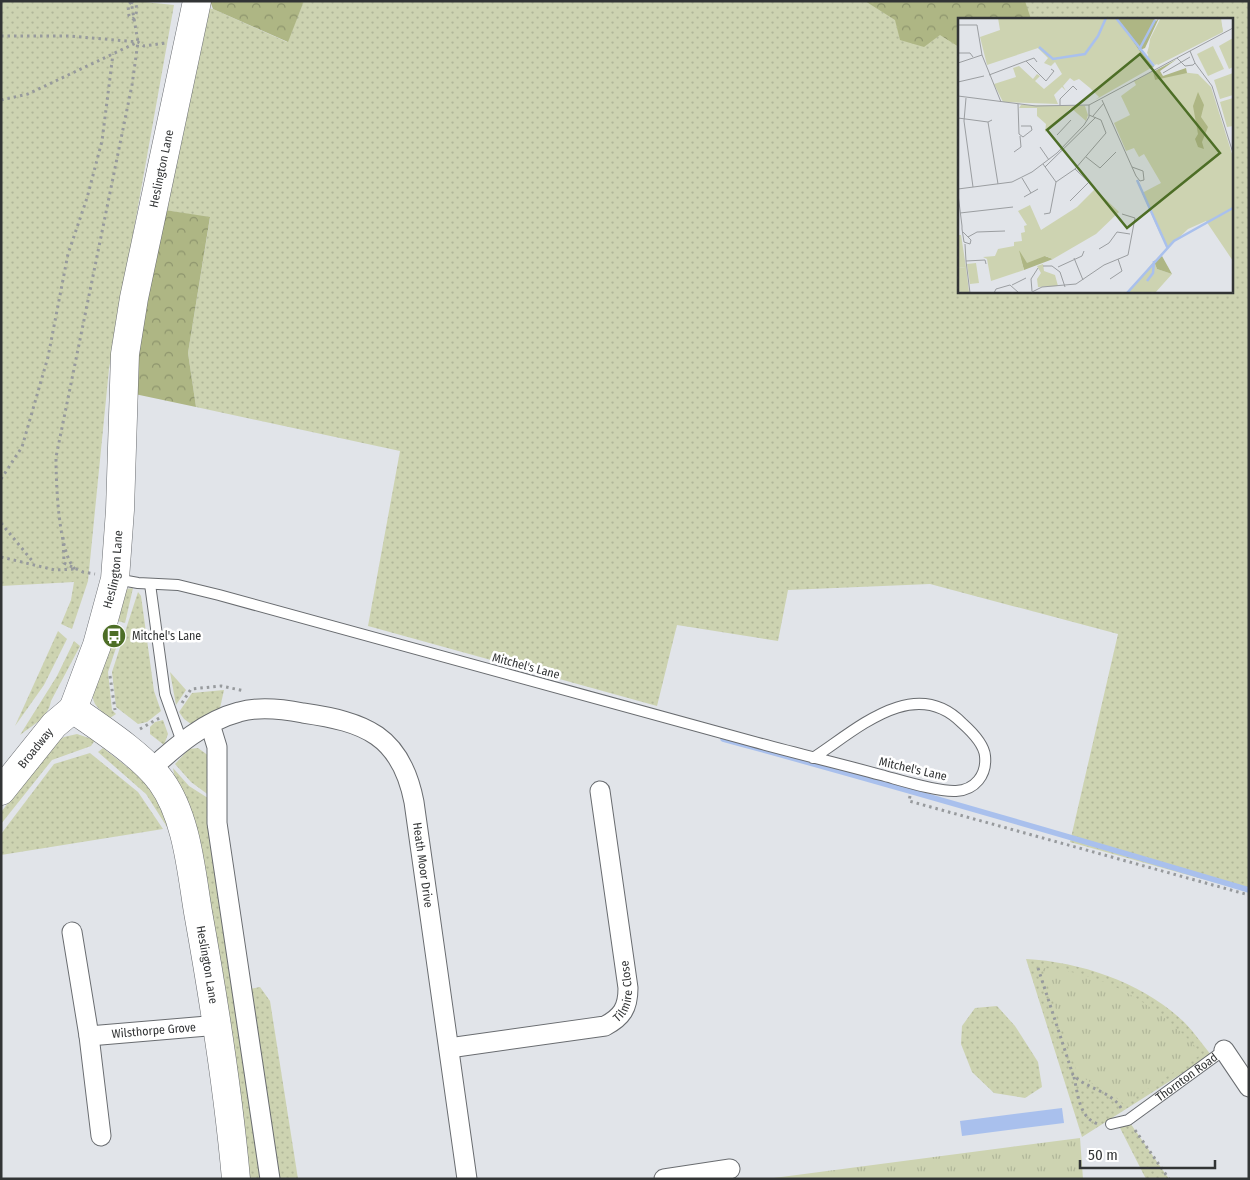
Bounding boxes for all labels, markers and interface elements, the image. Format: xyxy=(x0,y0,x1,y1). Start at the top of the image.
inset map xyxy=(958,18,1232,292)
street label: Heslington Lane xyxy=(146,128,177,209)
street label: Heslington Lane xyxy=(100,530,126,610)
bus stop icon: Mitchel's Lane xyxy=(101,623,127,649)
place label: Mitchel's Lane xyxy=(132,629,201,643)
street label: Mitchel's Lane xyxy=(491,650,561,682)
street label: Broadway xyxy=(15,725,56,771)
street label: Mitchel's Lane xyxy=(878,754,948,784)
street label: Heath Moor Drive xyxy=(410,822,436,909)
street label: Heslington Lane xyxy=(194,925,221,1005)
street label: Tilmire Close xyxy=(610,960,635,1025)
street label: Wilsthorpe Grove xyxy=(111,1020,197,1041)
street label: Thornton Road xyxy=(1153,1050,1220,1104)
scale bar xyxy=(1080,1138,1215,1170)
text: 50 m xyxy=(1088,1146,1118,1164)

